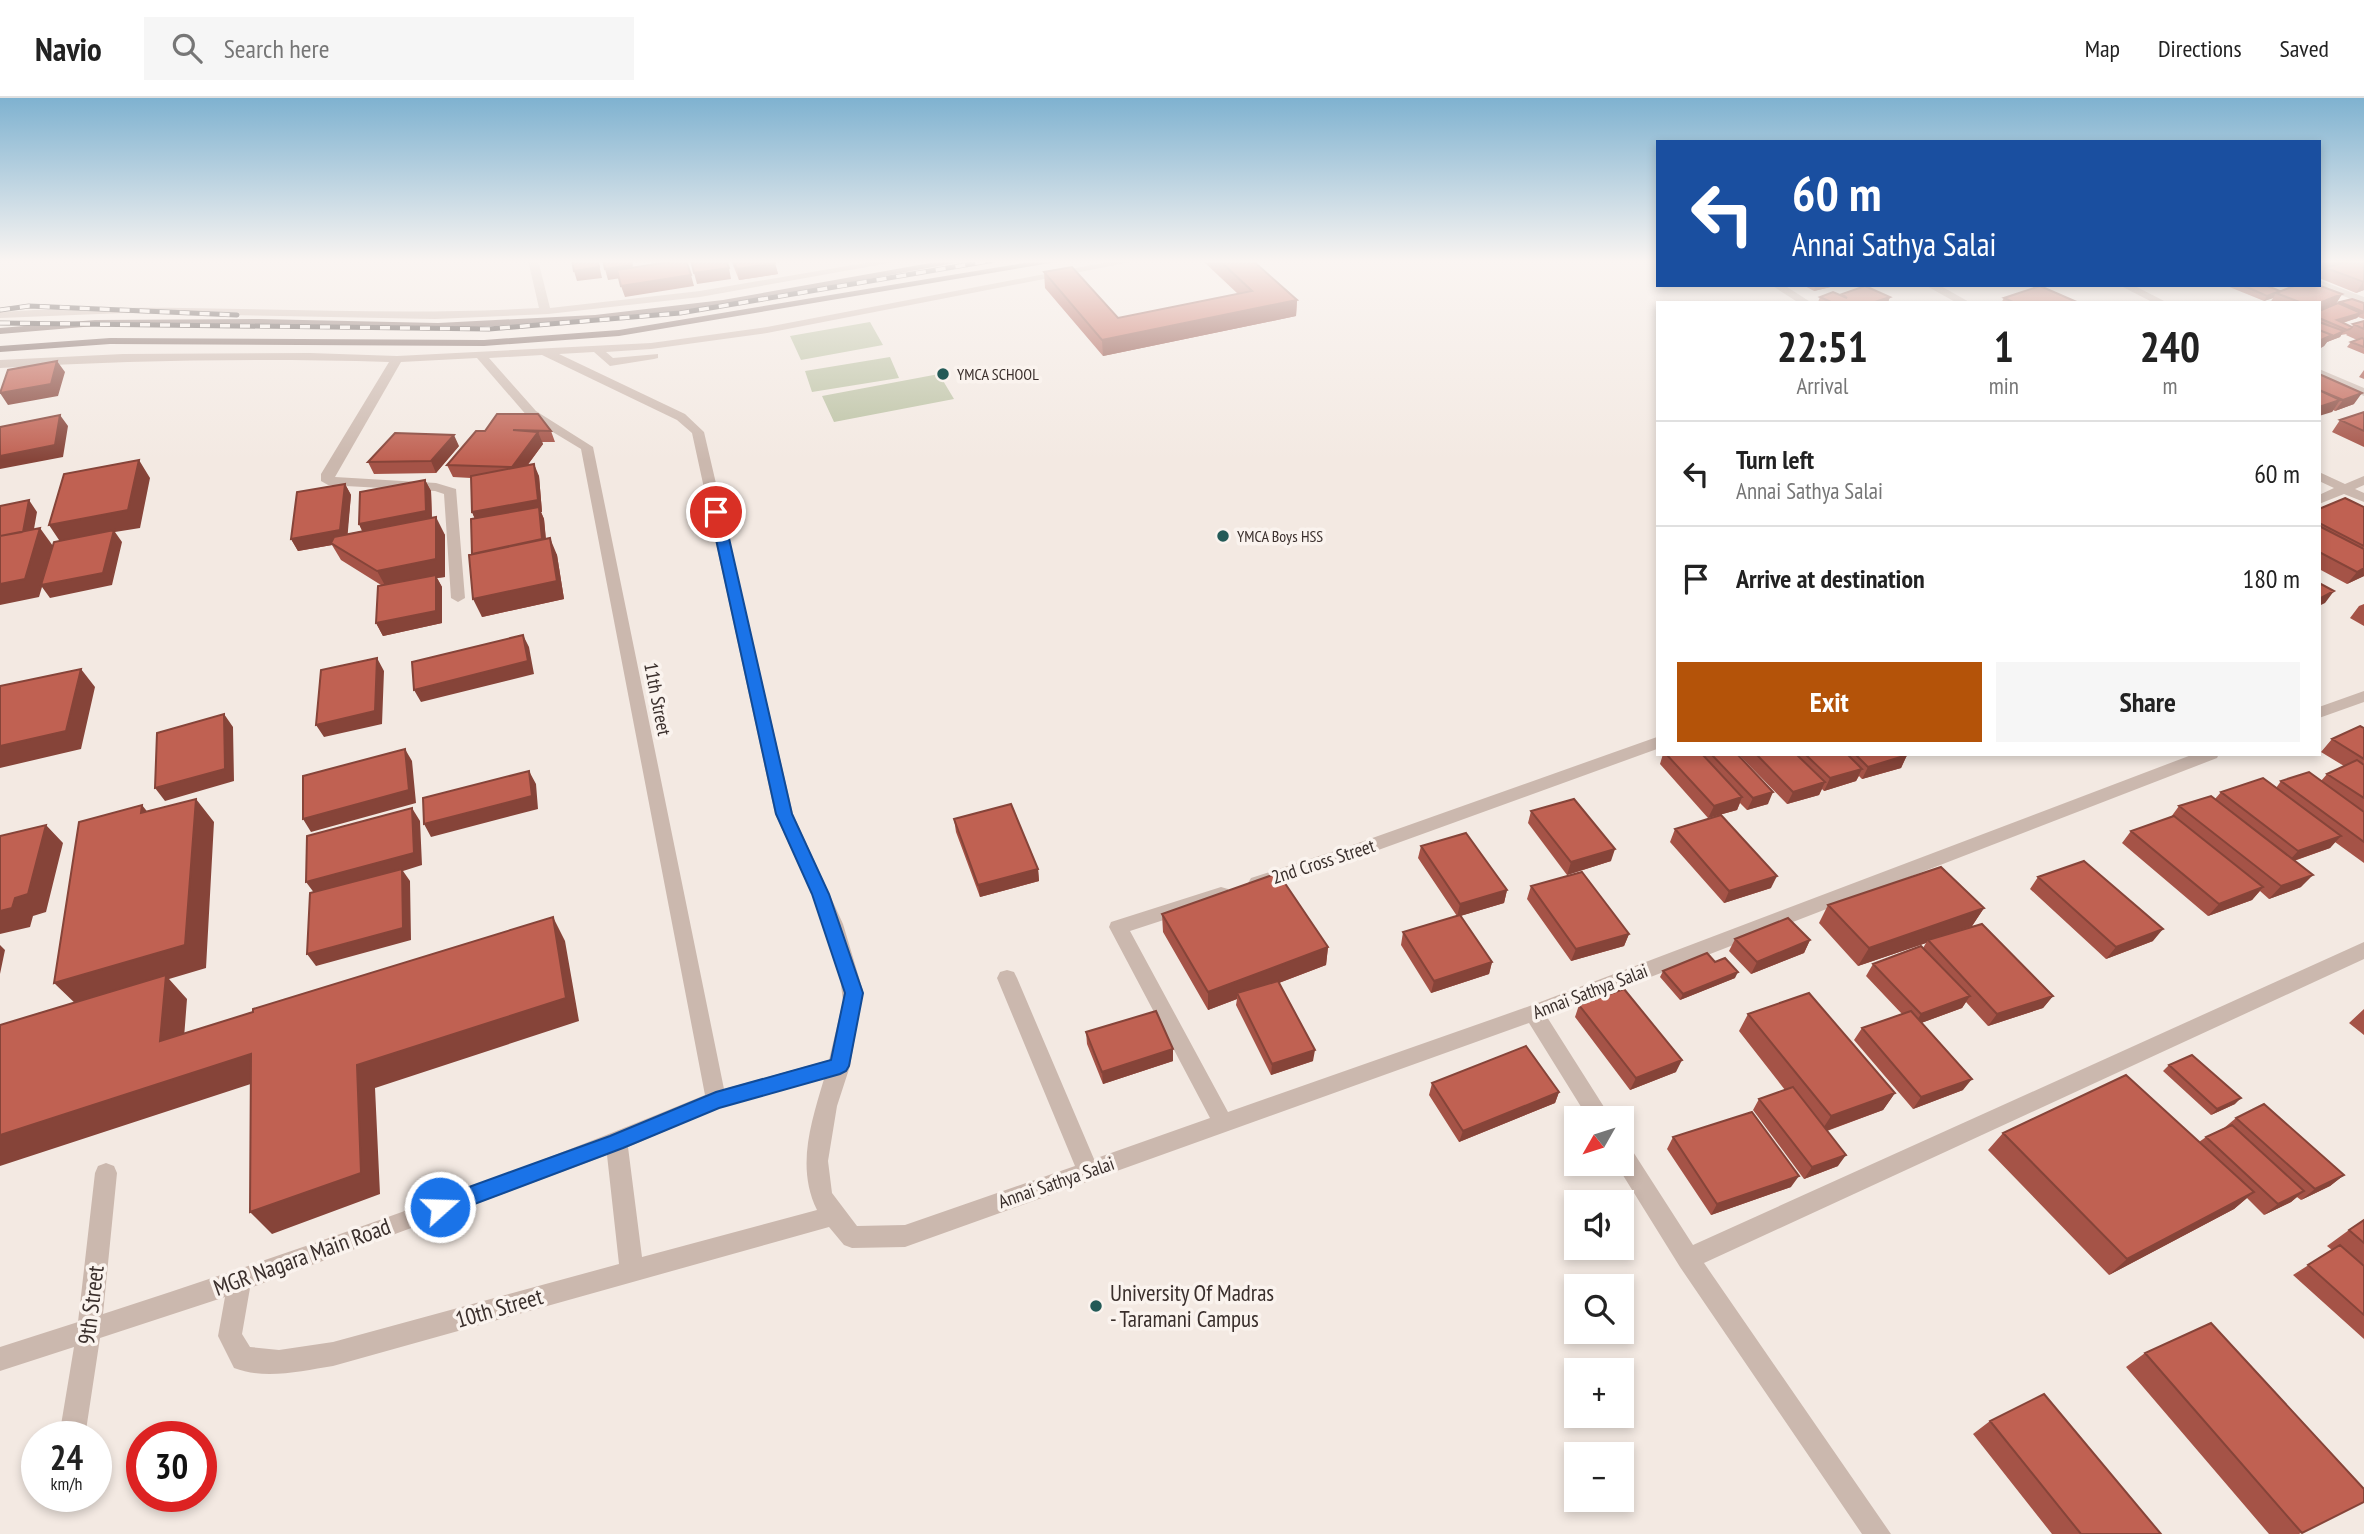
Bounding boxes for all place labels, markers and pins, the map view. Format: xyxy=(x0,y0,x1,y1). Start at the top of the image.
place label: YMCA SCHOOL xyxy=(957,364,1039,384)
marker: YMCA SCHOOL xyxy=(935,366,951,382)
pin xyxy=(686,482,746,542)
place label: YMCA Boys HSS xyxy=(1237,526,1323,546)
marker: YMCA Boys HSS xyxy=(1215,528,1231,544)
place label: University Of Madras - Taramani Campus xyxy=(1110,1278,1274,1333)
marker: University Of Madras - Taramani Campus xyxy=(1088,1298,1104,1314)

